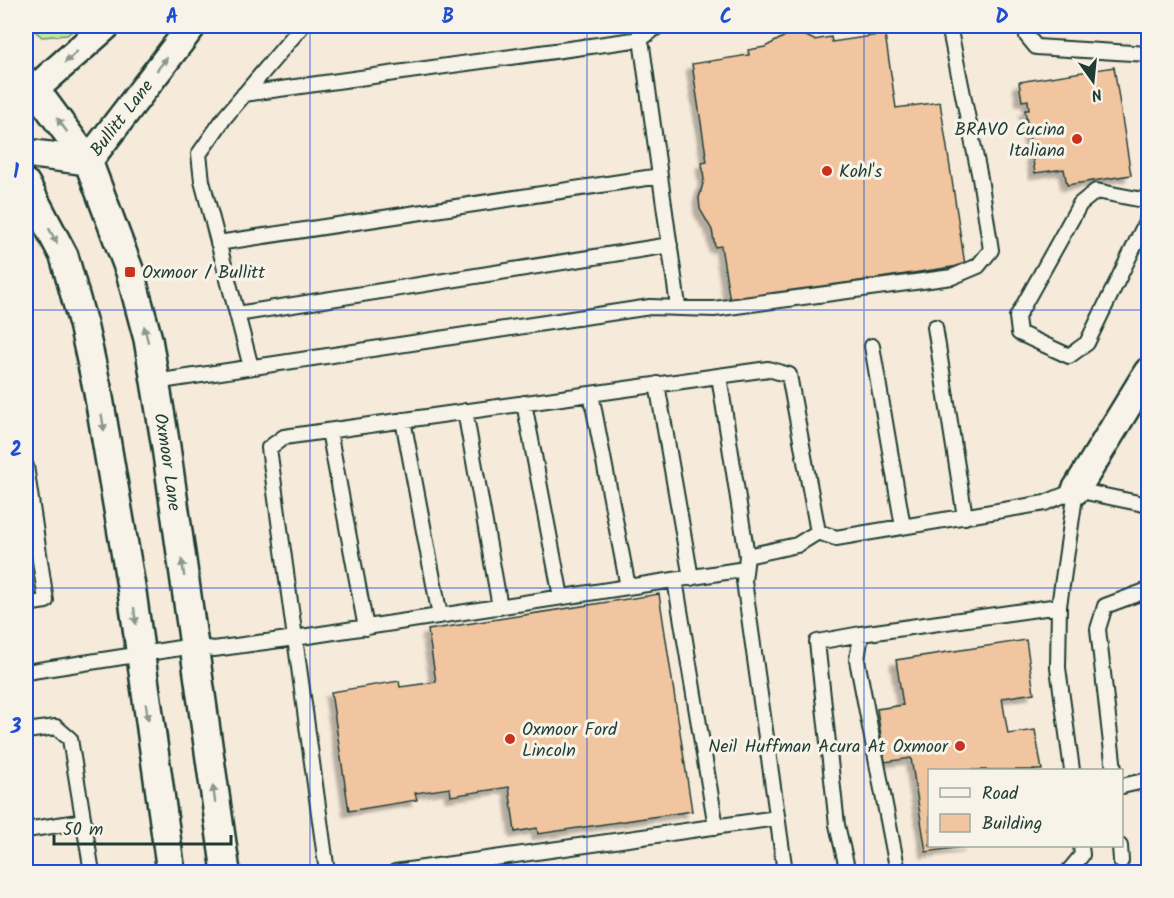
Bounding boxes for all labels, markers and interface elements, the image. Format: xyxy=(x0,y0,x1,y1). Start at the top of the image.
text: A xyxy=(166,2,178,34)
text: B xyxy=(442,2,454,34)
text: C xyxy=(720,2,732,34)
text: D xyxy=(995,2,1009,34)
one-way arrow xyxy=(64,50,79,63)
north arrow xyxy=(1063,51,1123,111)
one-way arrow xyxy=(156,56,168,72)
street label: Bullitt Lane xyxy=(83,74,162,163)
text: N xyxy=(1088,81,1105,107)
place label: BRAVO Cucina Italiana xyxy=(954,116,1065,166)
one-way arrow xyxy=(56,118,68,133)
marker: BRAVO Cucina Italiana xyxy=(1070,132,1084,146)
text: 1 xyxy=(13,157,19,189)
place label: Kohl's xyxy=(839,158,882,187)
marker: Kohl's xyxy=(820,164,834,178)
one-way arrow xyxy=(48,227,58,244)
place label: Oxmoor / Bullitt xyxy=(142,259,266,288)
marker: Oxmoor / Bullitt xyxy=(123,265,137,279)
one-way arrow xyxy=(140,324,150,343)
street label: Oxmoor Lane xyxy=(145,411,188,513)
one-way arrow xyxy=(99,414,108,433)
text: 2 xyxy=(10,435,22,467)
one-way arrow xyxy=(178,558,187,577)
one-way arrow xyxy=(130,606,140,625)
one-way arrow xyxy=(143,703,152,722)
text: 3 xyxy=(10,712,22,744)
place label: Oxmoor Ford Lincoln xyxy=(522,716,618,766)
marker: Oxmoor Ford Lincoln xyxy=(503,732,517,746)
place label: Neil Huffman Acura At Oxmoor xyxy=(708,733,949,762)
marker: Neil Huffman Acura At Oxmoor xyxy=(953,739,967,753)
legend xyxy=(928,769,1123,847)
text: Road xyxy=(982,780,1019,809)
one-way arrow xyxy=(210,784,219,803)
scale bar xyxy=(54,808,231,846)
text: Building xyxy=(982,810,1042,839)
text: 50 m xyxy=(63,816,103,845)

